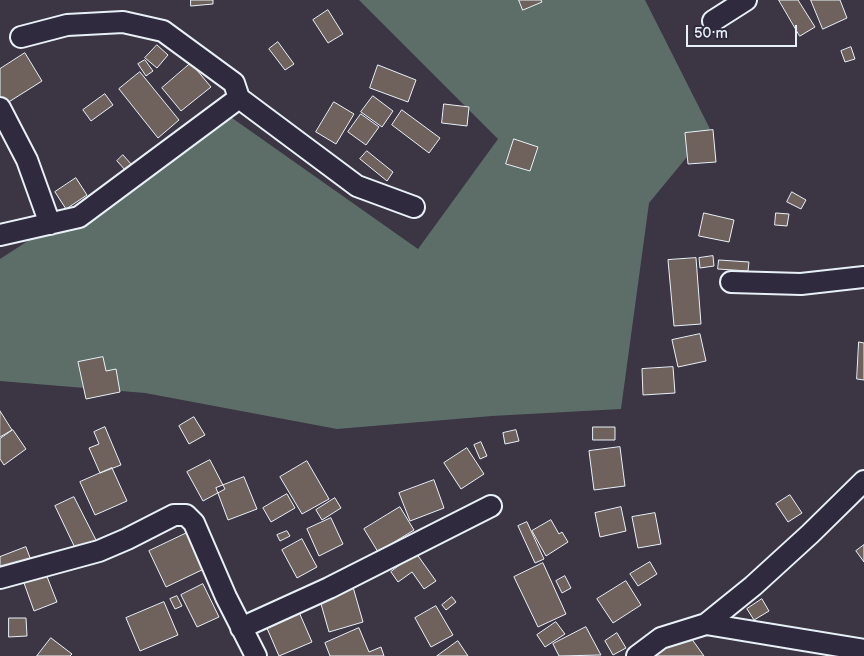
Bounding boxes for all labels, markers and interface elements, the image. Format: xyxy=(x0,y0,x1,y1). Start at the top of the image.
scale bar xyxy=(689,15,800,47)
text: 50 m xyxy=(694,24,728,43)

